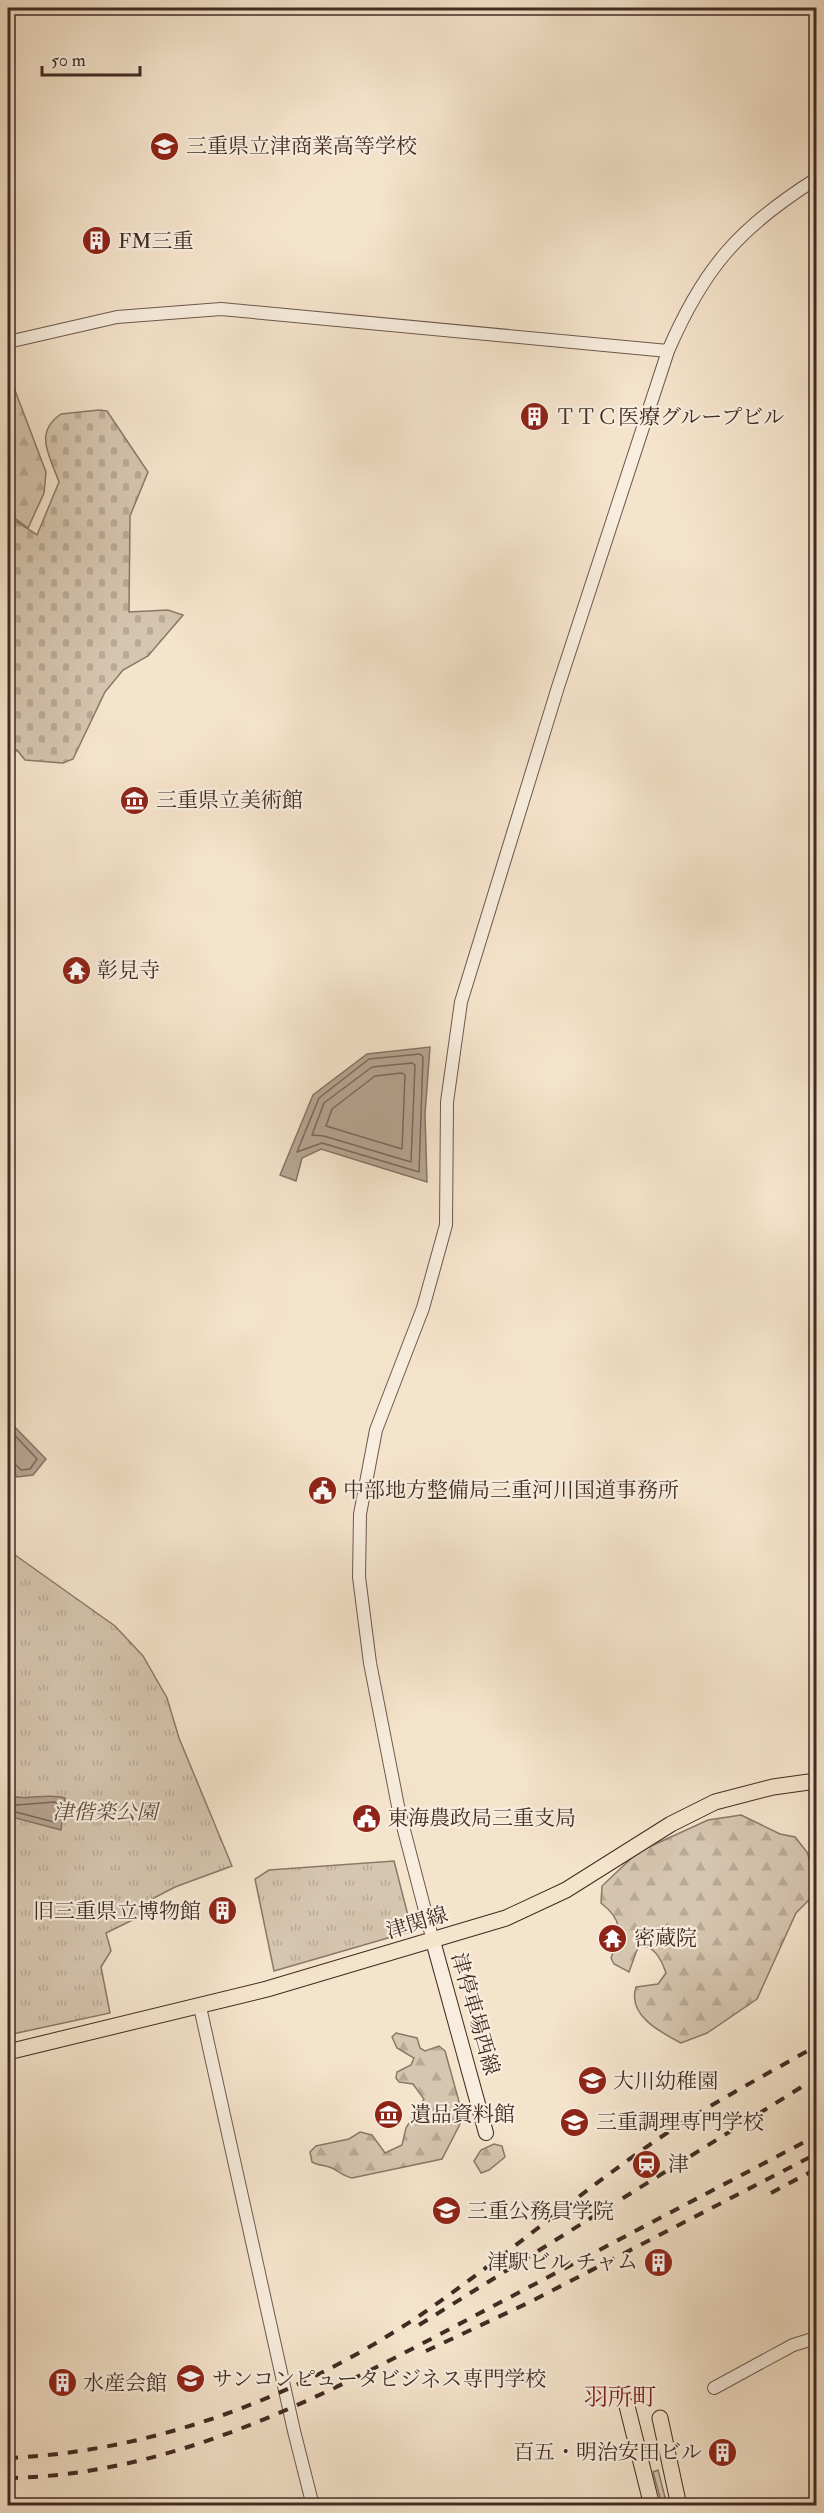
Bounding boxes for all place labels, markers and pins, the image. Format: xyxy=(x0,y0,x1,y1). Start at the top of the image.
school or university icon: 三重県立津商業高等学校 xyxy=(149,130,181,162)
place label: 三重県立津商業高等学校 xyxy=(186,133,417,160)
building icon: FM三重 xyxy=(81,225,113,257)
place label: FM三重 xyxy=(118,228,194,255)
building icon: ＴＴＣ医療グループビル xyxy=(518,401,550,433)
place label: ＴＴＣ医療グループビル xyxy=(555,404,784,431)
museum icon: 三重県立美術館 xyxy=(119,784,151,816)
place label: 三重県立美術館 xyxy=(156,787,303,814)
temple icon: 彰見寺 xyxy=(60,954,92,986)
place label: 彰見寺 xyxy=(97,957,160,984)
public building icon: 中部地方整備局三重河川国道事務所 xyxy=(306,1474,338,1506)
place label: 中部地方整備局三重河川国道事務所 xyxy=(343,1477,679,1504)
public building icon: 東海農政局三重支局 xyxy=(350,1802,382,1834)
place label: 東海農政局三重支局 xyxy=(387,1805,576,1832)
building icon: 旧三重県立博物館 xyxy=(206,1895,238,1927)
place label: 旧三重県立博物館 xyxy=(33,1898,201,1925)
temple icon: 密蔵院 xyxy=(597,1922,629,1954)
place label: 密蔵院 xyxy=(634,1925,697,1952)
school or university icon: 大川幼稚園 xyxy=(576,2065,608,2097)
place label: 大川幼稚園 xyxy=(613,2068,718,2095)
museum icon: 遺品資料館 xyxy=(373,2098,405,2130)
place label: 遺品資料館 xyxy=(410,2101,515,2128)
school or university icon: 三重調理専門学校 xyxy=(559,2106,591,2138)
place label: 三重調理専門学校 xyxy=(596,2109,764,2136)
station icon: 津 xyxy=(631,2148,663,2180)
place label: 津 xyxy=(668,2151,689,2178)
school or university icon: 三重公務員学院 xyxy=(430,2195,462,2227)
place label: 三重公務員学院 xyxy=(467,2198,614,2225)
building icon: 津駅ビル チャム xyxy=(643,2246,675,2278)
place label: 津駅ビル チャム xyxy=(487,2249,638,2276)
school or university icon: サンコンピュータビジネス専門学校 xyxy=(175,2363,207,2395)
place label: サンコンピュータビジネス専門学校 xyxy=(212,2366,546,2393)
building icon: 水産会館 xyxy=(46,2367,78,2399)
place label: 水産会館 xyxy=(83,2370,167,2397)
building icon: 百五・明治安田ビル xyxy=(707,2436,739,2468)
place label: 百五・明治安田ビル xyxy=(513,2439,702,2466)

